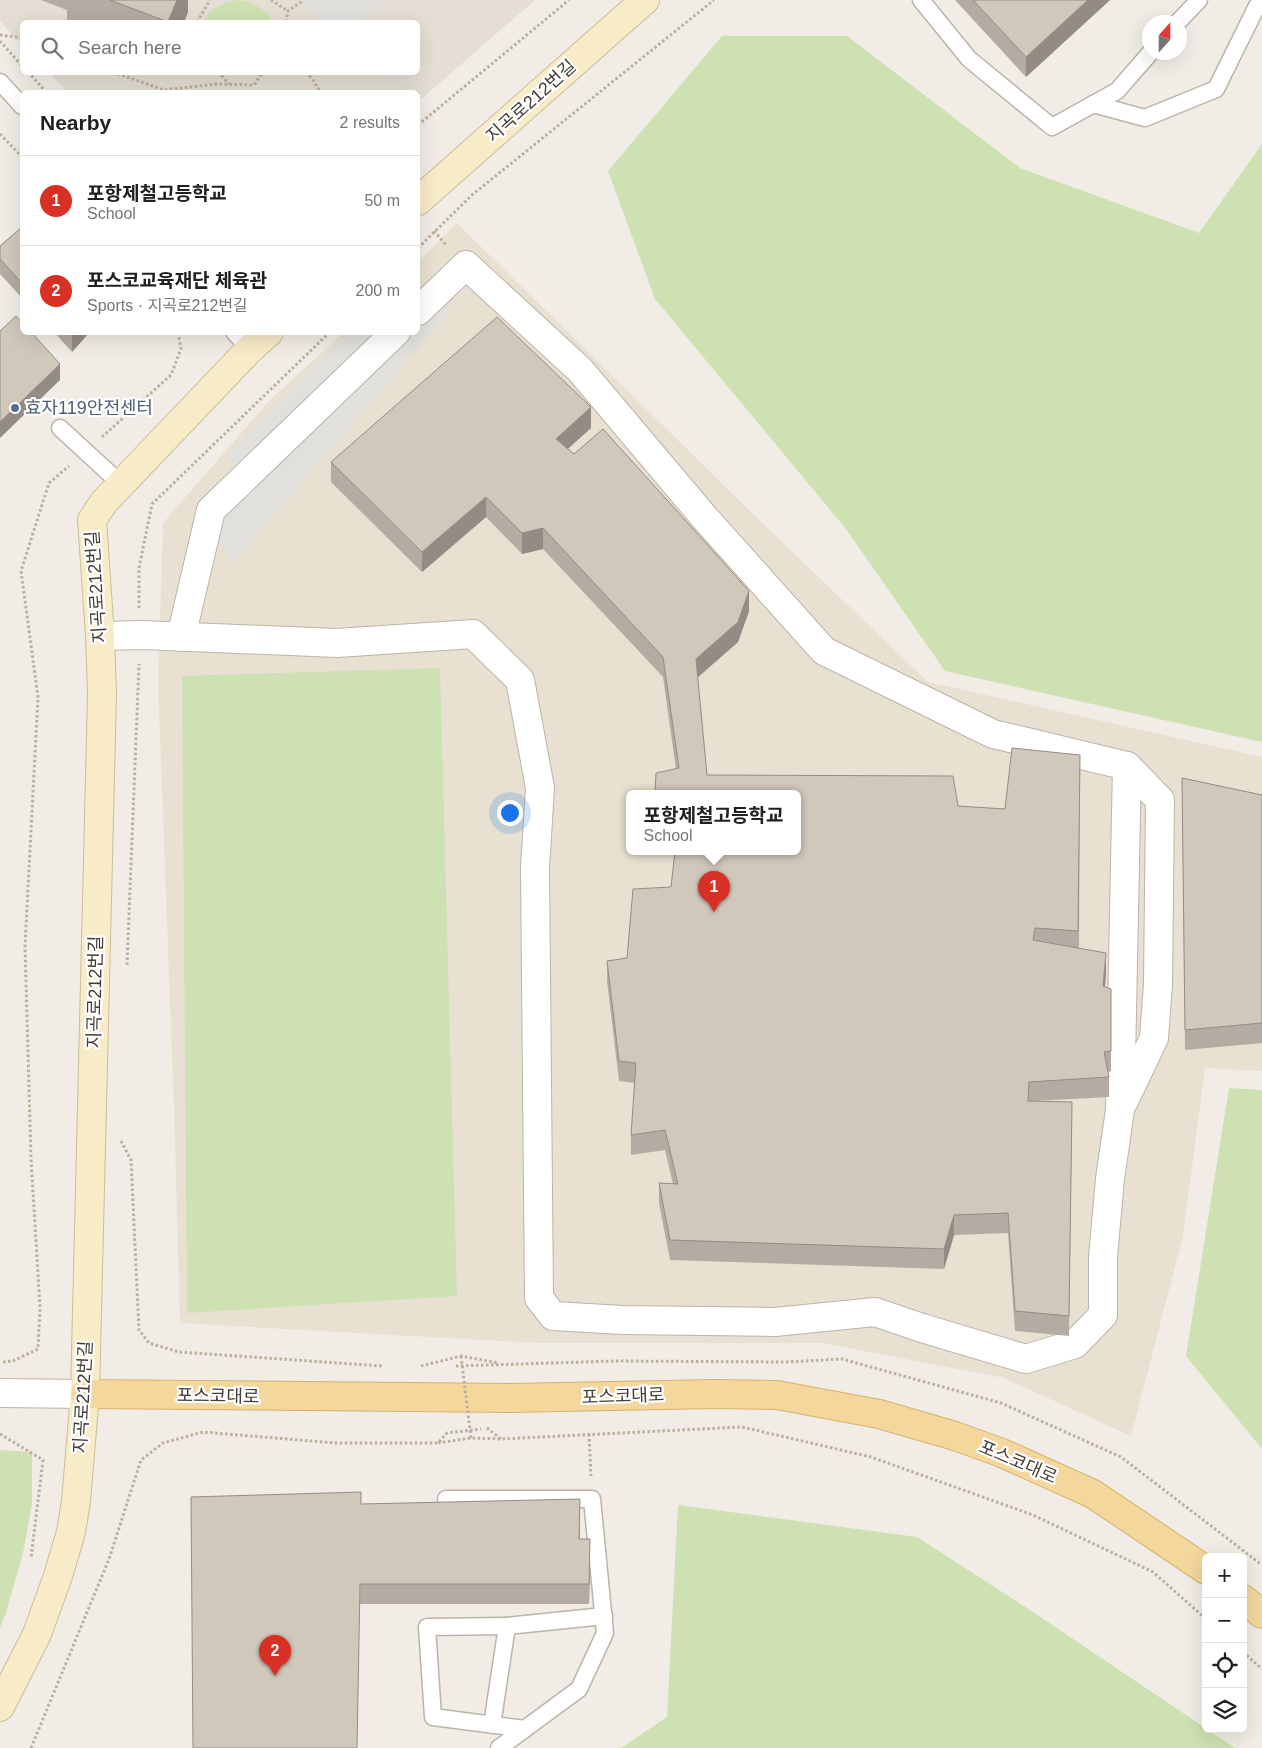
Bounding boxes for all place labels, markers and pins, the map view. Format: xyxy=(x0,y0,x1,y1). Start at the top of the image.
place label: 효자119안전센터 xyxy=(25,398,153,418)
marker: 효자119안전센터 xyxy=(9,402,21,414)
pin: 1 xyxy=(698,871,730,912)
pin: 2 xyxy=(259,1635,291,1676)

